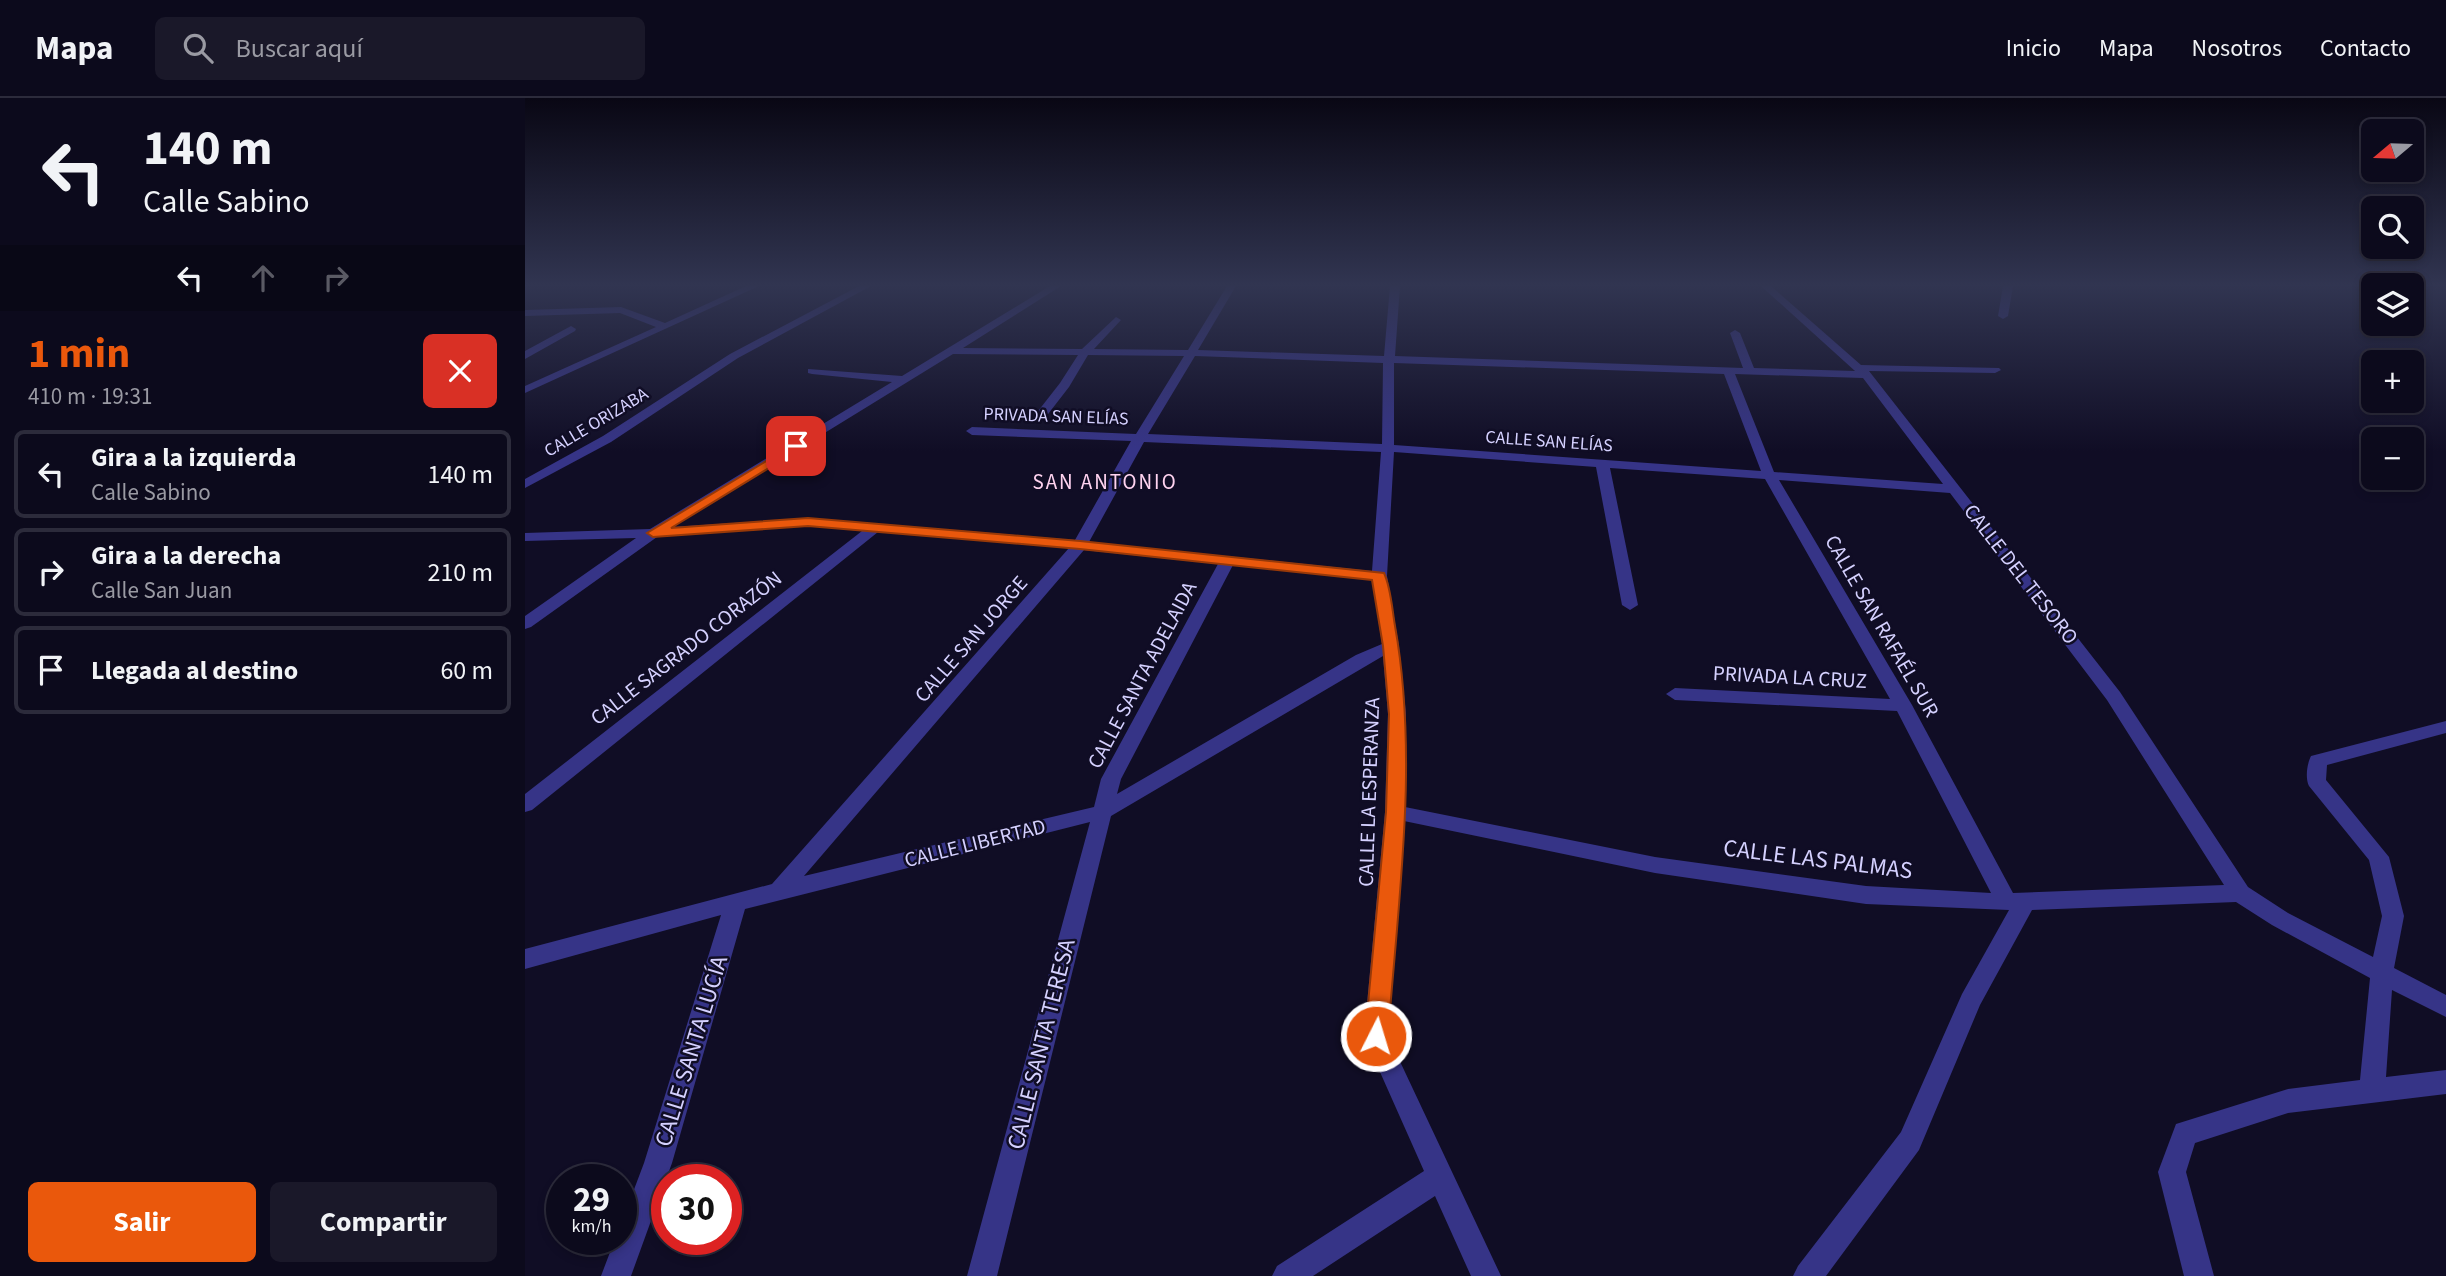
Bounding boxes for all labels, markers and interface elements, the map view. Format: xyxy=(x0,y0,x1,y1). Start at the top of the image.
search box xyxy=(155,17,645,80)
text: Mapa xyxy=(35,25,113,72)
icon: search xyxy=(179,29,217,67)
text: Buscar aquí xyxy=(235,30,363,67)
text: Inicio xyxy=(2006,31,2061,66)
text: Mapa xyxy=(2099,31,2154,66)
text: Nosotros xyxy=(2192,31,2282,66)
text: Contacto xyxy=(2320,31,2411,66)
text: 140 m xyxy=(143,114,272,184)
north arrow xyxy=(2361,119,2424,182)
map controls xyxy=(2361,119,2424,490)
icon: left xyxy=(28,126,119,217)
text: Calle Sabino xyxy=(143,179,310,225)
button: search xyxy=(2361,196,2424,259)
icon: left xyxy=(171,259,209,297)
icon: ahead xyxy=(244,259,282,297)
icon: right xyxy=(317,259,355,297)
button: layers xyxy=(2361,273,2424,336)
text: 1 min xyxy=(28,324,130,384)
button: close xyxy=(423,334,497,408)
button: + xyxy=(2361,350,2424,413)
text: 410 m · 19:31 xyxy=(28,380,152,413)
street label: CALLE ORIZABA xyxy=(540,381,653,463)
street label: PRIVADA SAN ELÍAS xyxy=(983,401,1129,432)
pin xyxy=(766,416,826,476)
street label: CALLE SAN ELÍAS xyxy=(1484,425,1613,458)
icon: arrive xyxy=(777,427,815,465)
button: − xyxy=(2361,427,2424,490)
text: Gira a la izquierda xyxy=(91,439,296,476)
icon: left xyxy=(32,455,70,493)
text: 140 m xyxy=(427,456,493,493)
district label: SAN ANTONIO xyxy=(1032,467,1178,497)
text: Calle Sabino xyxy=(91,476,211,509)
street label: CALLE DEL TESORO xyxy=(1957,497,2085,651)
street label: CALLE SAN RAFAÉL SUR xyxy=(1818,529,1946,723)
text: Gira a la derecha xyxy=(91,537,281,574)
icon: right xyxy=(32,553,70,591)
text: 210 m xyxy=(427,554,493,591)
street label: CALLE SAGRADO CORAZÓN xyxy=(584,564,788,732)
street label: CALLE SAN JORGE xyxy=(907,569,1035,709)
text: Calle San Juan xyxy=(91,574,232,607)
street label: CALLE SANTA ADELAIDA xyxy=(1080,576,1204,774)
icon: arrive xyxy=(32,651,70,689)
text: Llegada al destino xyxy=(91,652,298,689)
text: 60 m xyxy=(440,652,493,689)
street label: PRIVADA LA CRUZ xyxy=(1712,658,1868,696)
street label: CALLE LA ESPERANZA xyxy=(1351,696,1387,887)
street label: CALLE LIBERTAD xyxy=(901,811,1049,875)
street label: CALLE LAS PALMAS xyxy=(1721,831,1915,888)
street label: CALLE SANTA TERESA xyxy=(998,935,1085,1153)
street label: CALLE SANTA LUCÍA xyxy=(646,951,737,1151)
position arrow xyxy=(1339,999,1413,1073)
speed limit sign: 30 xyxy=(651,1164,742,1255)
text: 29 xyxy=(573,1175,610,1225)
button: Salir xyxy=(28,1182,256,1262)
button: Compartir xyxy=(270,1182,497,1262)
text: km/h xyxy=(572,1214,611,1239)

